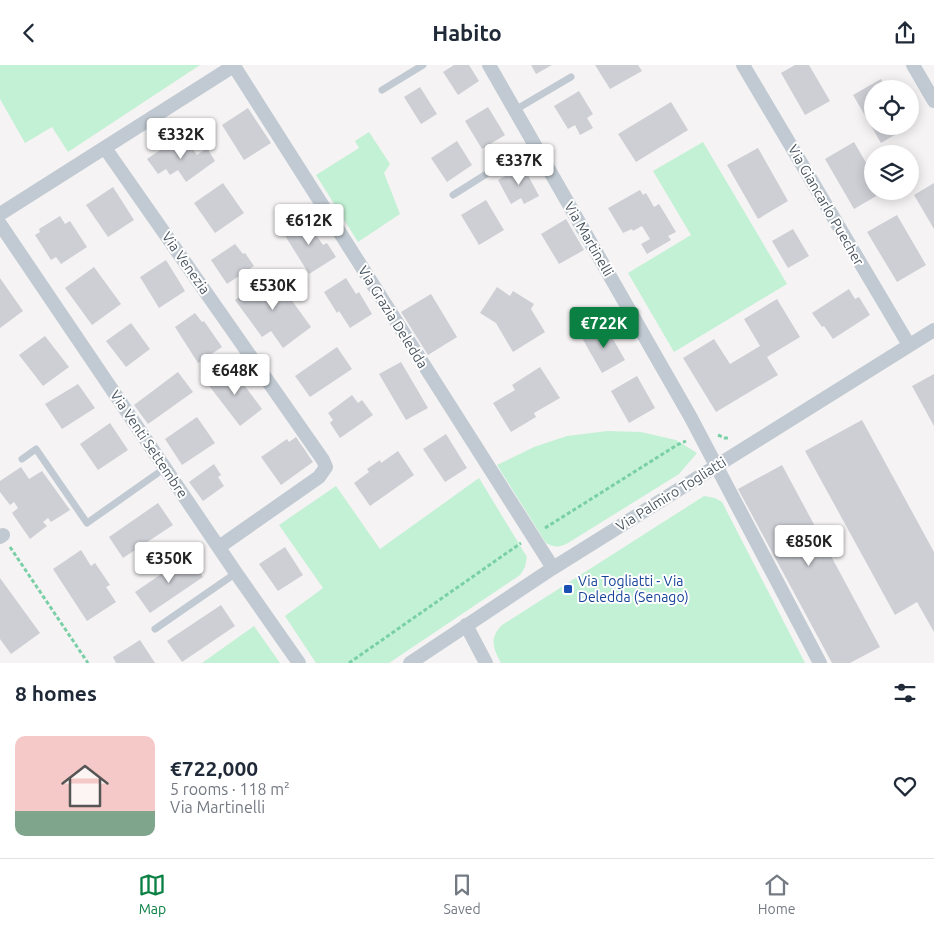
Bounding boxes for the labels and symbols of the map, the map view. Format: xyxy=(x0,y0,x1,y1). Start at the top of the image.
pin: €332K xyxy=(146,117,216,160)
street label: Via Giancarlo Puecher xyxy=(785,142,867,269)
pin: €337K xyxy=(484,143,554,186)
street label: Via Martinelli xyxy=(561,199,617,279)
pin: €612K xyxy=(274,203,344,246)
street label: Via Venezia xyxy=(159,229,213,297)
street label: Via Grazia Deledda xyxy=(355,263,431,371)
pin: €530K xyxy=(238,269,308,311)
pin: €722K xyxy=(569,307,639,349)
pin: €648K xyxy=(200,353,270,396)
street label: Via Venti Settembre xyxy=(107,387,191,501)
street label: Via Palmiro Togliatti xyxy=(613,454,729,534)
pin: €850K xyxy=(774,525,844,567)
pin: €350K xyxy=(134,541,204,584)
place label: Via Togliatti - Via Deledda (Senago) xyxy=(578,573,689,605)
marker: Via Togliatti - Via Deledda (Senago) xyxy=(562,583,574,595)

